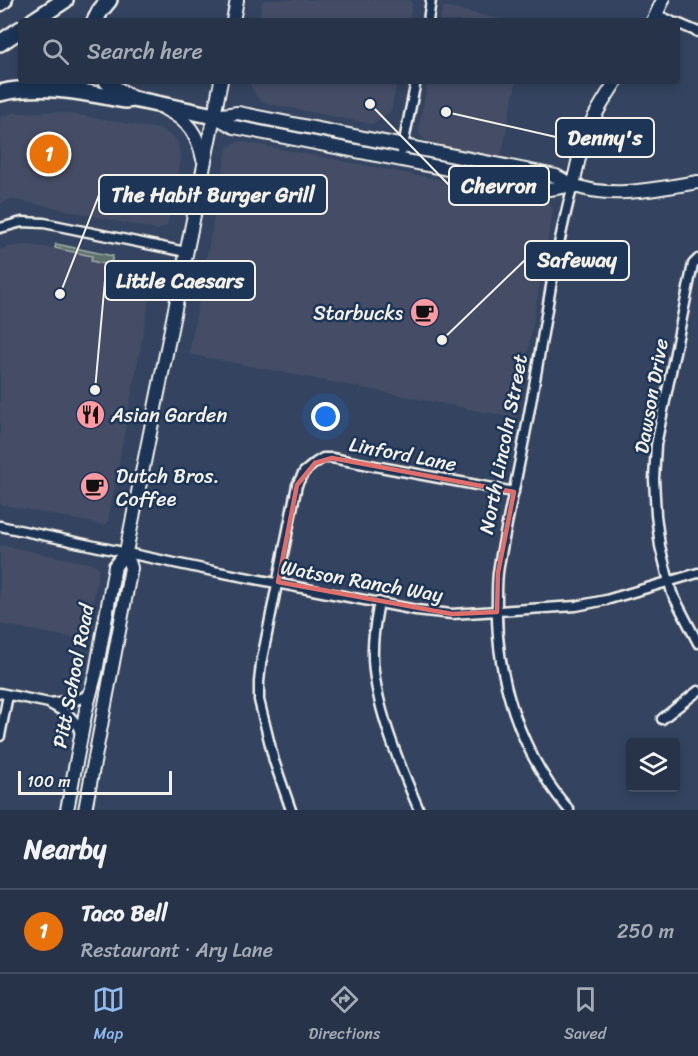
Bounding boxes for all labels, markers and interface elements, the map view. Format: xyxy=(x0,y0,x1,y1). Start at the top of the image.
search box xyxy=(18,18,680,84)
text: Search here xyxy=(87,32,203,71)
icon: search xyxy=(39,35,72,68)
callout: Denny's xyxy=(556,118,654,157)
text: Denny's xyxy=(568,119,643,157)
pin: 1 xyxy=(29,132,68,176)
callout: Chevron xyxy=(449,166,549,205)
text: Chevron xyxy=(460,167,537,205)
callout: The Habit Burger Grill xyxy=(99,175,327,214)
text: The Habit Burger Grill xyxy=(111,176,316,214)
callout: Safeway xyxy=(525,241,629,280)
text: Safeway xyxy=(536,241,618,279)
callout: Little Caesars xyxy=(105,261,255,300)
text: Little Caesars xyxy=(116,262,245,300)
place label: Starbucks xyxy=(313,296,404,331)
cafe icon: Starbucks xyxy=(408,297,440,329)
street label: Dawson Drive xyxy=(624,336,679,456)
street label: North Lincoln Street xyxy=(469,351,538,537)
place label: Asian Garden xyxy=(110,398,227,433)
restaurant icon: Asian Garden xyxy=(74,399,106,431)
your location xyxy=(311,402,340,431)
street label: Linford Lane xyxy=(346,427,460,482)
place label: Dutch Bros. Coffee xyxy=(116,459,220,517)
cafe icon: Dutch Bros. Coffee xyxy=(79,471,111,503)
street label: Watson Ranch Way xyxy=(278,550,446,613)
street label: Pitt School Road xyxy=(42,600,105,751)
map controls xyxy=(626,738,680,792)
button: layers xyxy=(626,738,680,792)
text: 100 m xyxy=(27,767,71,796)
scale bar xyxy=(18,768,172,796)
text: Nearby xyxy=(24,826,106,872)
text: Taco Bell xyxy=(81,894,167,933)
text: 1 xyxy=(39,914,48,949)
text: 250 m xyxy=(617,914,674,949)
text: Restaurant · Ary Lane xyxy=(81,933,273,968)
tab: Map xyxy=(92,983,125,1048)
tab: Directions xyxy=(309,983,380,1048)
tab: Saved xyxy=(564,983,606,1048)

